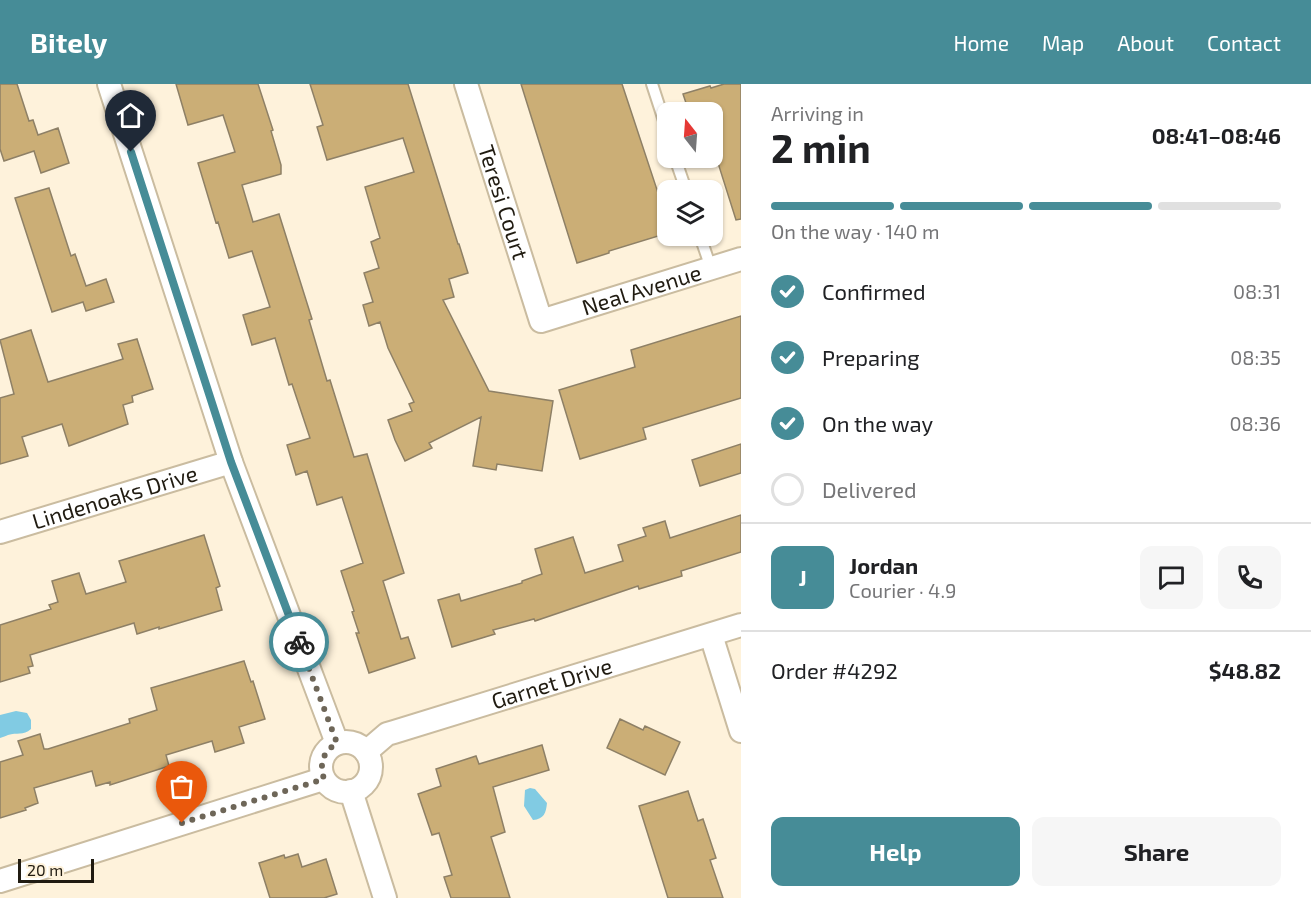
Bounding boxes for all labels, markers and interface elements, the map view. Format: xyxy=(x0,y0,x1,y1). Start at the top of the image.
text: Bitely xyxy=(30,25,107,59)
text: Home xyxy=(953,30,1009,55)
text: Map xyxy=(1042,30,1084,55)
text: About xyxy=(1117,30,1174,55)
text: Contact xyxy=(1207,30,1281,55)
pin xyxy=(105,90,156,152)
icon: home xyxy=(114,99,147,132)
text: Arriving in xyxy=(771,101,864,125)
north arrow xyxy=(657,102,723,168)
map controls xyxy=(657,102,723,246)
text: 08:41–08:46 xyxy=(1152,122,1281,148)
text: 2 min xyxy=(771,124,871,171)
street label: Teresi Court xyxy=(474,141,535,263)
button: layers xyxy=(657,180,723,246)
text: On the way · 140 m xyxy=(771,219,940,243)
street label: Neal Avenue xyxy=(579,258,704,320)
icon: check xyxy=(771,275,804,308)
text: Confirmed xyxy=(822,278,926,304)
text: 08:31 xyxy=(1233,279,1281,303)
icon: check xyxy=(771,341,804,374)
text: Preparing xyxy=(822,344,920,370)
text: 08:35 xyxy=(1230,345,1281,369)
icon: check xyxy=(771,407,804,440)
text: On the way xyxy=(822,410,933,436)
text: 08:36 xyxy=(1230,411,1281,435)
street label: Lindenoaks Drive xyxy=(29,459,200,533)
text: Delivered xyxy=(822,476,917,502)
button: chat xyxy=(1140,546,1203,609)
button: phone xyxy=(1218,546,1281,609)
text: Jordan xyxy=(849,552,918,578)
text: J xyxy=(798,564,807,590)
text: Courier · 4.9 xyxy=(849,578,956,602)
courier xyxy=(269,612,329,672)
icon: bike xyxy=(283,626,316,659)
street label: Garnet Drive xyxy=(488,652,615,713)
text: Order #4292 xyxy=(771,657,898,683)
text: $48.82 xyxy=(1209,657,1281,683)
pin xyxy=(156,761,207,823)
icon: bag xyxy=(165,770,198,803)
button: Help xyxy=(771,817,1020,886)
button: Share xyxy=(1032,817,1281,886)
scale bar xyxy=(18,856,94,884)
text: 20 m xyxy=(27,860,63,879)

